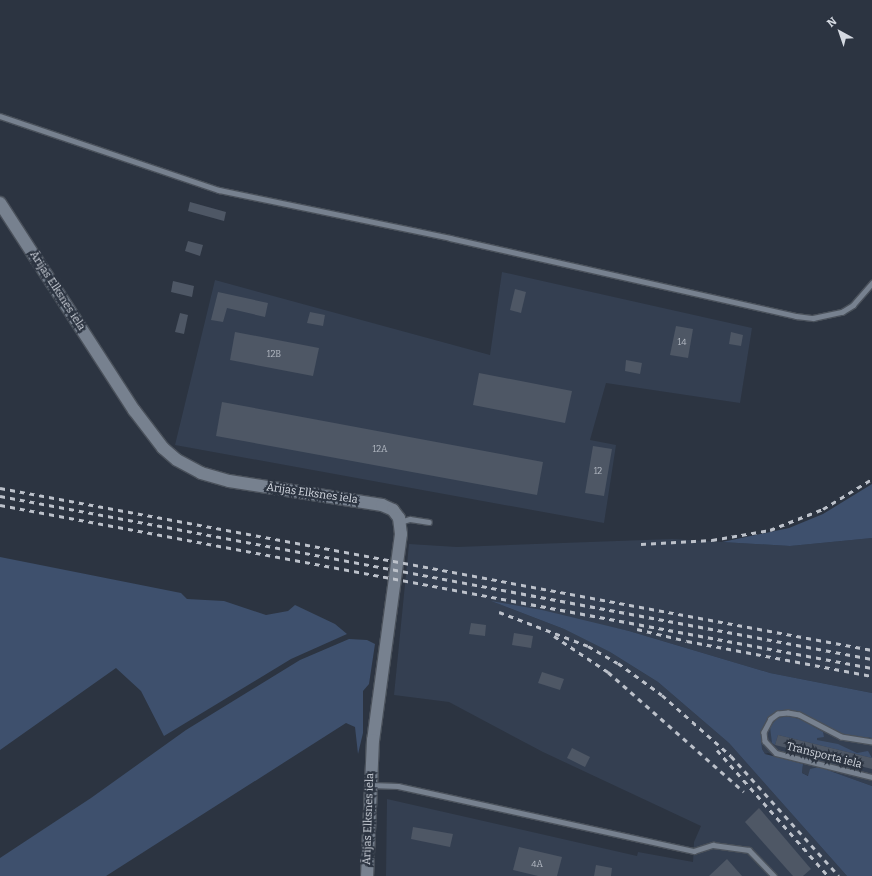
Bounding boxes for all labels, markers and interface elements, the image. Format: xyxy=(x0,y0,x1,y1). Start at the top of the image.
north arrow xyxy=(820,12,860,52)
text: N xyxy=(825,15,839,30)
street label: Ārijas Elksnes iela xyxy=(26,249,88,333)
house number: 14 xyxy=(678,337,686,347)
house number: 12B xyxy=(267,349,281,359)
house number: 12A xyxy=(373,444,387,454)
house number: 12 xyxy=(594,466,602,476)
street label: Ārijas Elksnes iela xyxy=(266,481,358,507)
street label: Transporta iela xyxy=(785,740,863,772)
street label: Ārijas Elksnes iela xyxy=(361,773,377,865)
house number: 4A xyxy=(531,859,543,869)

